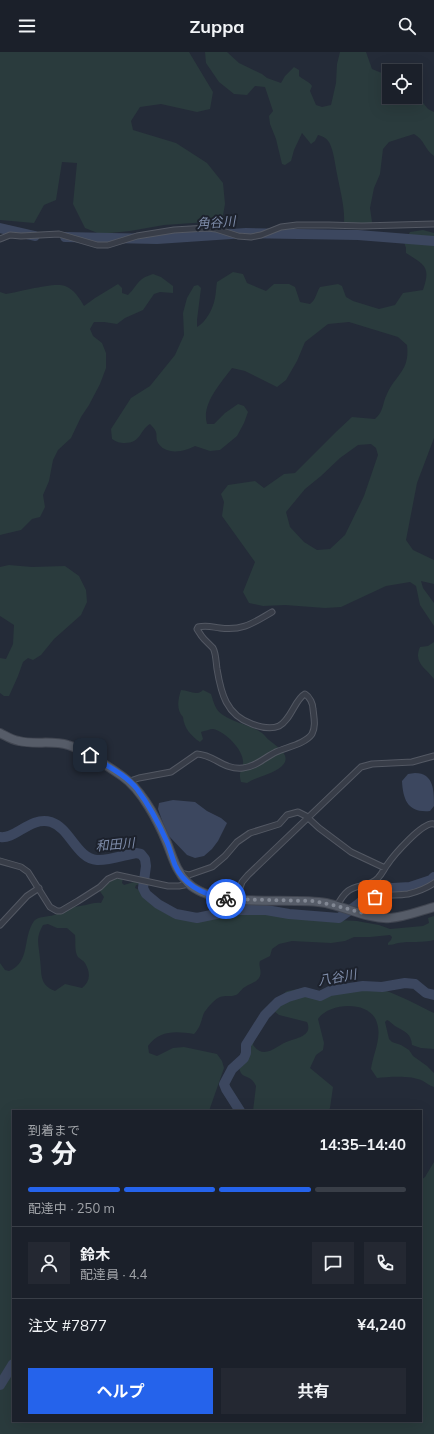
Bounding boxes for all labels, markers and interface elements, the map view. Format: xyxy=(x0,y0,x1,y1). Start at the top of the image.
icon: menu xyxy=(16,15,38,37)
text: Zuppa xyxy=(190,15,244,38)
icon: search xyxy=(396,15,418,37)
map controls xyxy=(382,64,422,104)
button: locate xyxy=(382,64,422,104)
water label: 角谷川 xyxy=(196,213,238,231)
pin xyxy=(73,738,107,772)
icon: home xyxy=(79,744,101,766)
water label: 和田川 xyxy=(95,834,137,854)
courier xyxy=(206,879,246,919)
pin xyxy=(358,880,392,914)
icon: bag xyxy=(364,886,386,908)
icon: bike xyxy=(215,888,237,910)
water label: 八谷川 xyxy=(316,965,360,988)
text: 到着まで xyxy=(28,1122,80,1138)
text: 14:35–14:40 xyxy=(319,1135,406,1154)
text: 3 分 xyxy=(28,1137,77,1170)
text: 配達中 · 250 m xyxy=(28,1200,115,1216)
button: person xyxy=(28,1242,70,1284)
button: chat xyxy=(312,1242,354,1284)
button: phone xyxy=(364,1242,406,1284)
text: 鈴木 xyxy=(80,1245,110,1264)
text: 配達員 · 4.4 xyxy=(80,1266,147,1282)
text: ¥4,240 xyxy=(357,1315,406,1334)
text: 注文 #7877 xyxy=(28,1316,107,1335)
button: ヘルプ xyxy=(28,1368,213,1414)
button: 共有 xyxy=(221,1368,406,1414)

